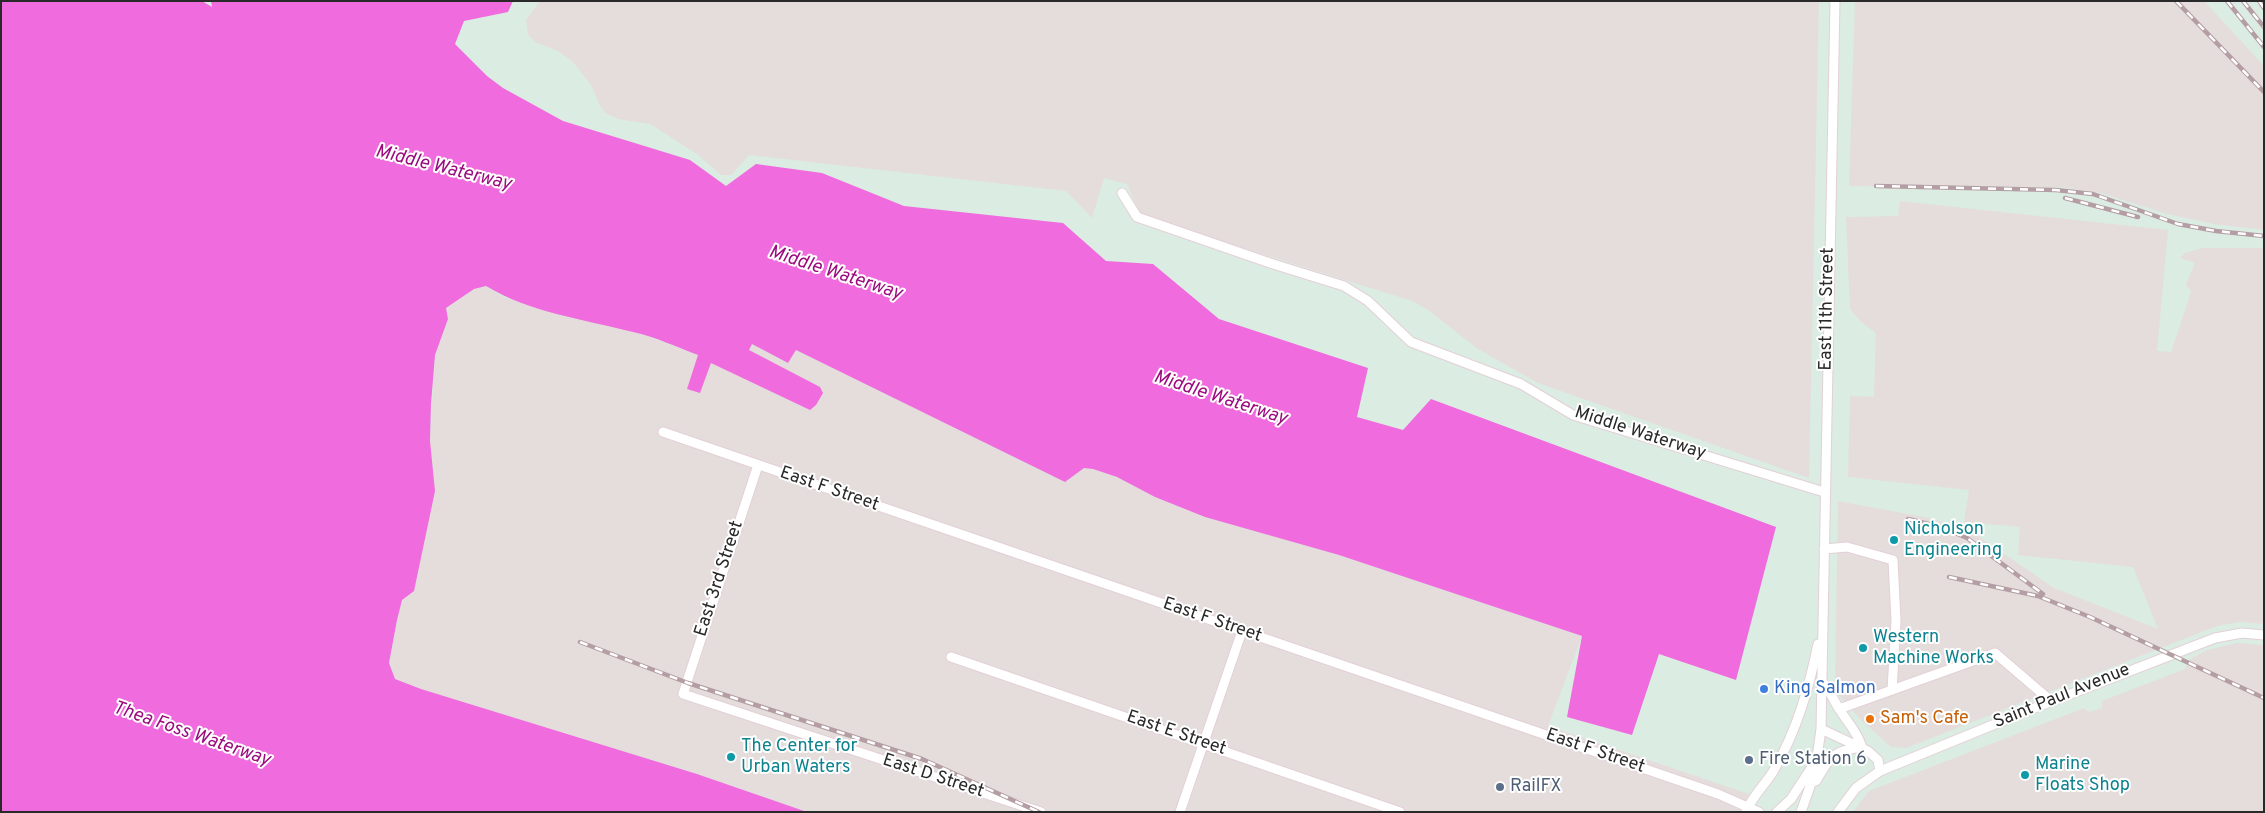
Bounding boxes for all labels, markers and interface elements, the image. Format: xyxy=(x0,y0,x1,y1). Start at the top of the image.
water label: Middle Waterway xyxy=(373,141,513,197)
water label: Middle Waterway xyxy=(765,242,905,306)
street label: East 11th Street xyxy=(1816,247,1840,371)
water label: Middle Waterway xyxy=(1150,367,1290,431)
street label: Middle Waterway xyxy=(1572,403,1708,465)
street label: East F Street xyxy=(777,463,881,517)
street label: East 3rd Street xyxy=(691,518,749,640)
place label: Nicholson Engineering xyxy=(1904,519,2002,562)
marker: Nicholson Engineering xyxy=(1888,534,1900,546)
street label: East F Street xyxy=(1160,594,1264,648)
place label: Western Machine Works xyxy=(1873,627,1994,670)
marker: Western Machine Works xyxy=(1857,642,1869,654)
street label: Saint Paul Avenue xyxy=(1991,660,2133,734)
place label: King Salmon xyxy=(1774,678,1876,700)
marker: King Salmon xyxy=(1758,683,1770,695)
water label: Thea Foss Waterway xyxy=(109,697,273,773)
street label: East E Street xyxy=(1123,707,1229,761)
place label: Sam's Cafe xyxy=(1880,708,1969,730)
marker: Sam's Cafe xyxy=(1864,713,1876,725)
street label: East F Street xyxy=(1543,725,1647,779)
place label: The Center for Urban Waters xyxy=(741,736,857,779)
place label: Fire Station 6 xyxy=(1759,749,1867,771)
street label: East D Street xyxy=(879,750,987,804)
marker: The Center for Urban Waters xyxy=(725,751,737,763)
marker: Fire Station 6 xyxy=(1743,754,1755,766)
place label: Marine Floats Shop xyxy=(2035,754,2130,796)
marker: Marine Floats Shop xyxy=(2019,769,2031,781)
place label: RailFX xyxy=(1510,776,1561,798)
marker: RailFX xyxy=(1494,781,1506,793)

